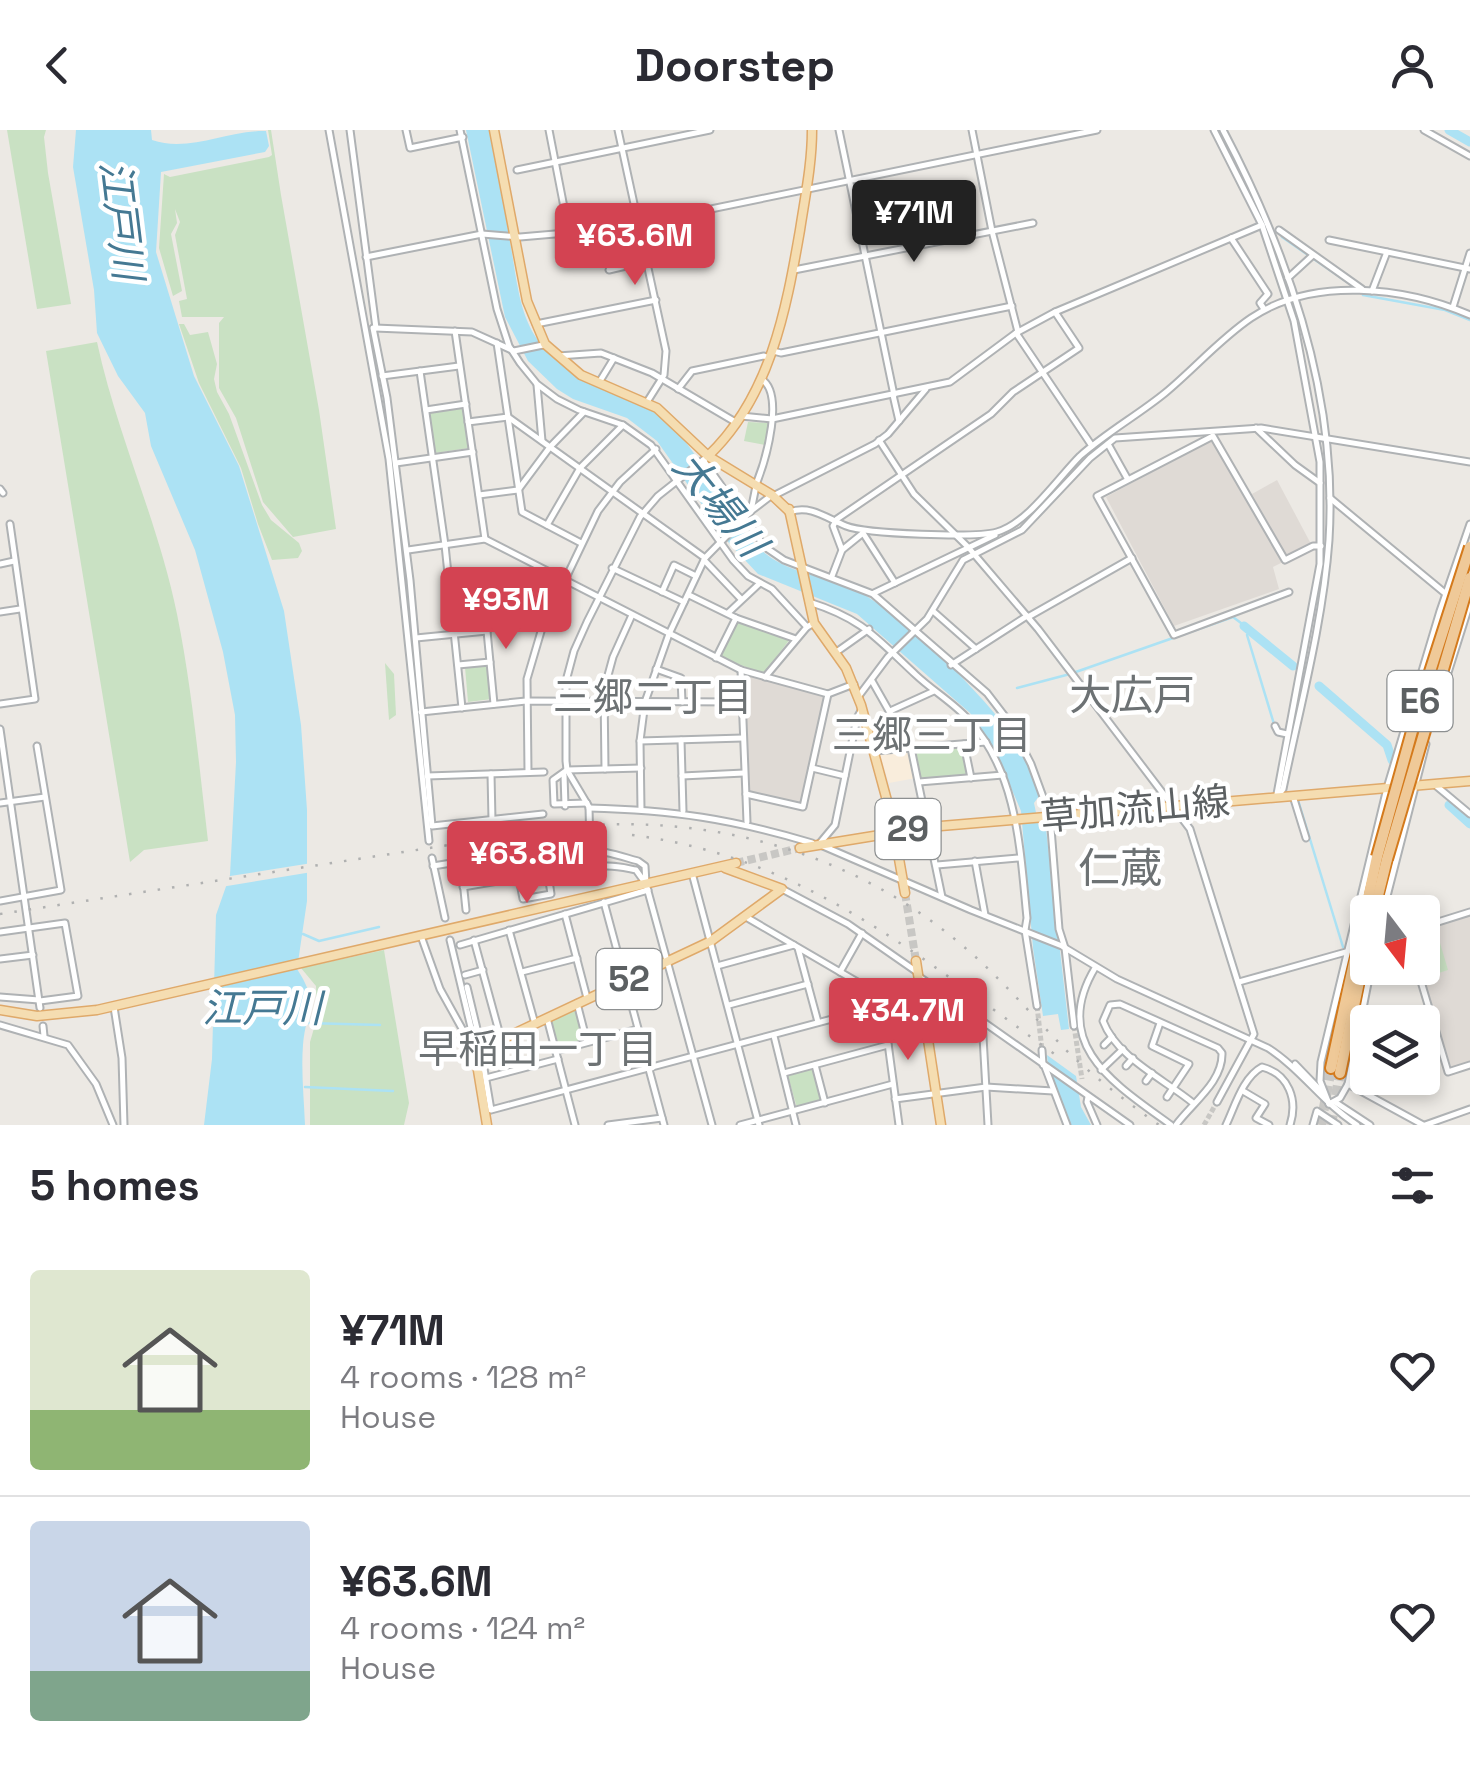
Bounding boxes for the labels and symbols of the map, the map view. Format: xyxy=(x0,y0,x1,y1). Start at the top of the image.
water label: 江戸川 xyxy=(89,157,155,287)
pin: ¥71M xyxy=(855,180,973,265)
pin: ¥63.6M xyxy=(554,203,716,288)
water label: 大場川 xyxy=(662,442,780,570)
pin: ¥93M xyxy=(447,567,565,652)
district label: 大広戸 xyxy=(1069,669,1195,722)
road number: E6 xyxy=(1388,671,1452,731)
district label: 三郷二丁目 xyxy=(553,672,753,723)
district label: 三郷三丁目 xyxy=(832,710,1032,761)
street label: 草加流山線 xyxy=(1038,777,1232,841)
road number: 29 xyxy=(876,799,940,859)
pin: ¥63.8M xyxy=(446,821,608,906)
district label: 仁蔵 xyxy=(1078,842,1162,895)
north arrow xyxy=(1350,895,1440,985)
road number: 52 xyxy=(596,949,662,1009)
pin: ¥34.7M xyxy=(827,978,989,1063)
water label: 江戸川 xyxy=(202,983,326,1034)
district label: 早稲田一丁目 xyxy=(418,1024,658,1075)

